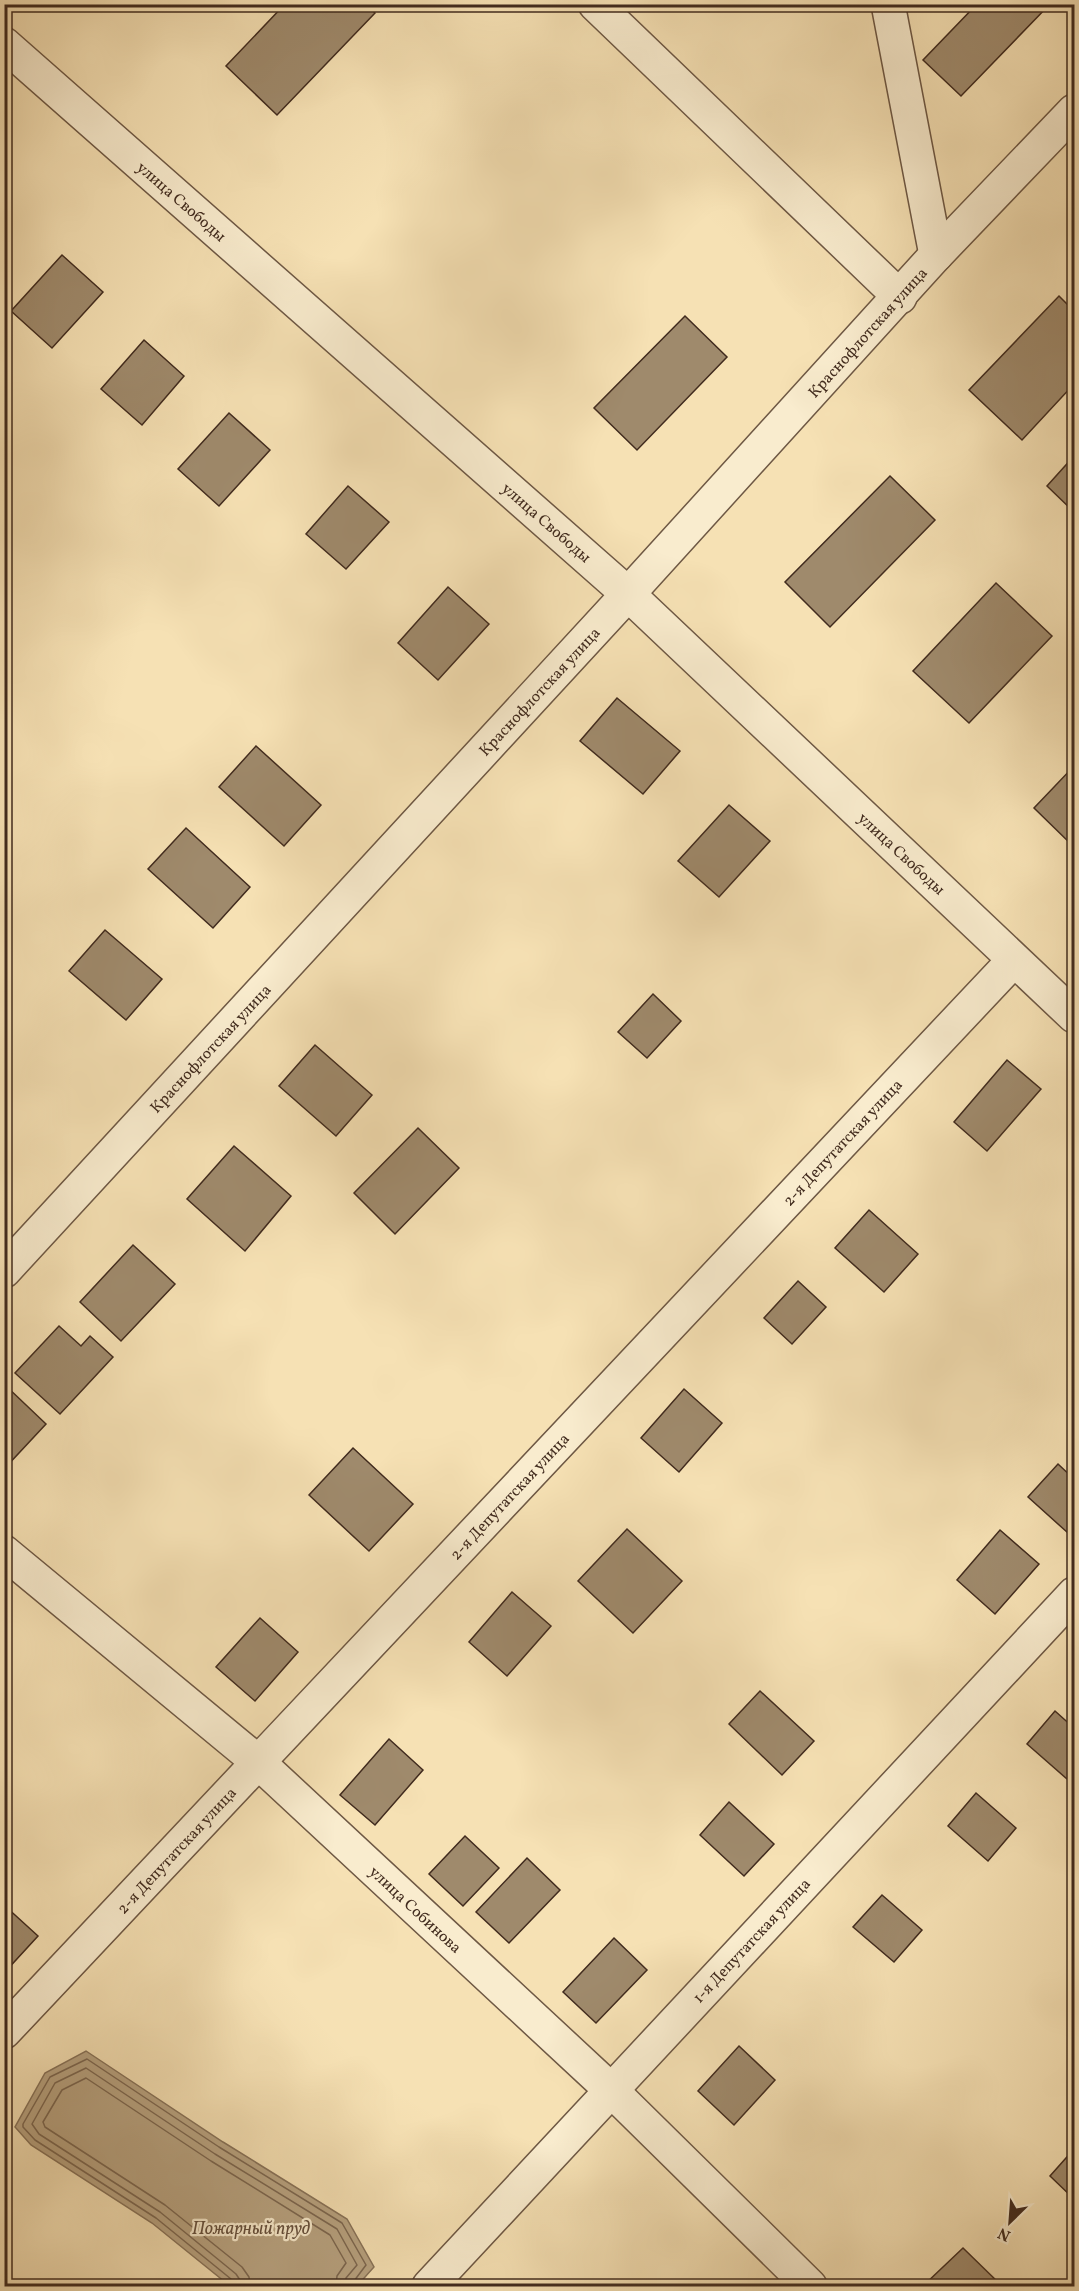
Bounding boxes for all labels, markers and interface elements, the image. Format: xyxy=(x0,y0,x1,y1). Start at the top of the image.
street label: улица Свободы xyxy=(131,157,230,248)
street label: Краснофлотская улица xyxy=(804,263,933,404)
street label: улица Свободы xyxy=(496,478,595,569)
street label: Краснофлотская улица xyxy=(475,623,606,762)
street label: улица Свободы xyxy=(852,808,949,901)
street label: Краснофлотская улица xyxy=(146,980,277,1119)
street label: 2-я Депутатская улица xyxy=(779,1075,908,1212)
street label: 2-я Депутатская улица xyxy=(446,1429,575,1566)
street label: 2-я Депутатская улица xyxy=(113,1783,242,1920)
street label: улица Собинова xyxy=(364,1862,466,1959)
street label: 1-я Депутатская улица xyxy=(689,1874,816,2009)
north arrow xyxy=(980,2192,1040,2252)
water label: Пожарный пруд xyxy=(192,2217,311,2242)
text: N xyxy=(994,2221,1014,2246)

